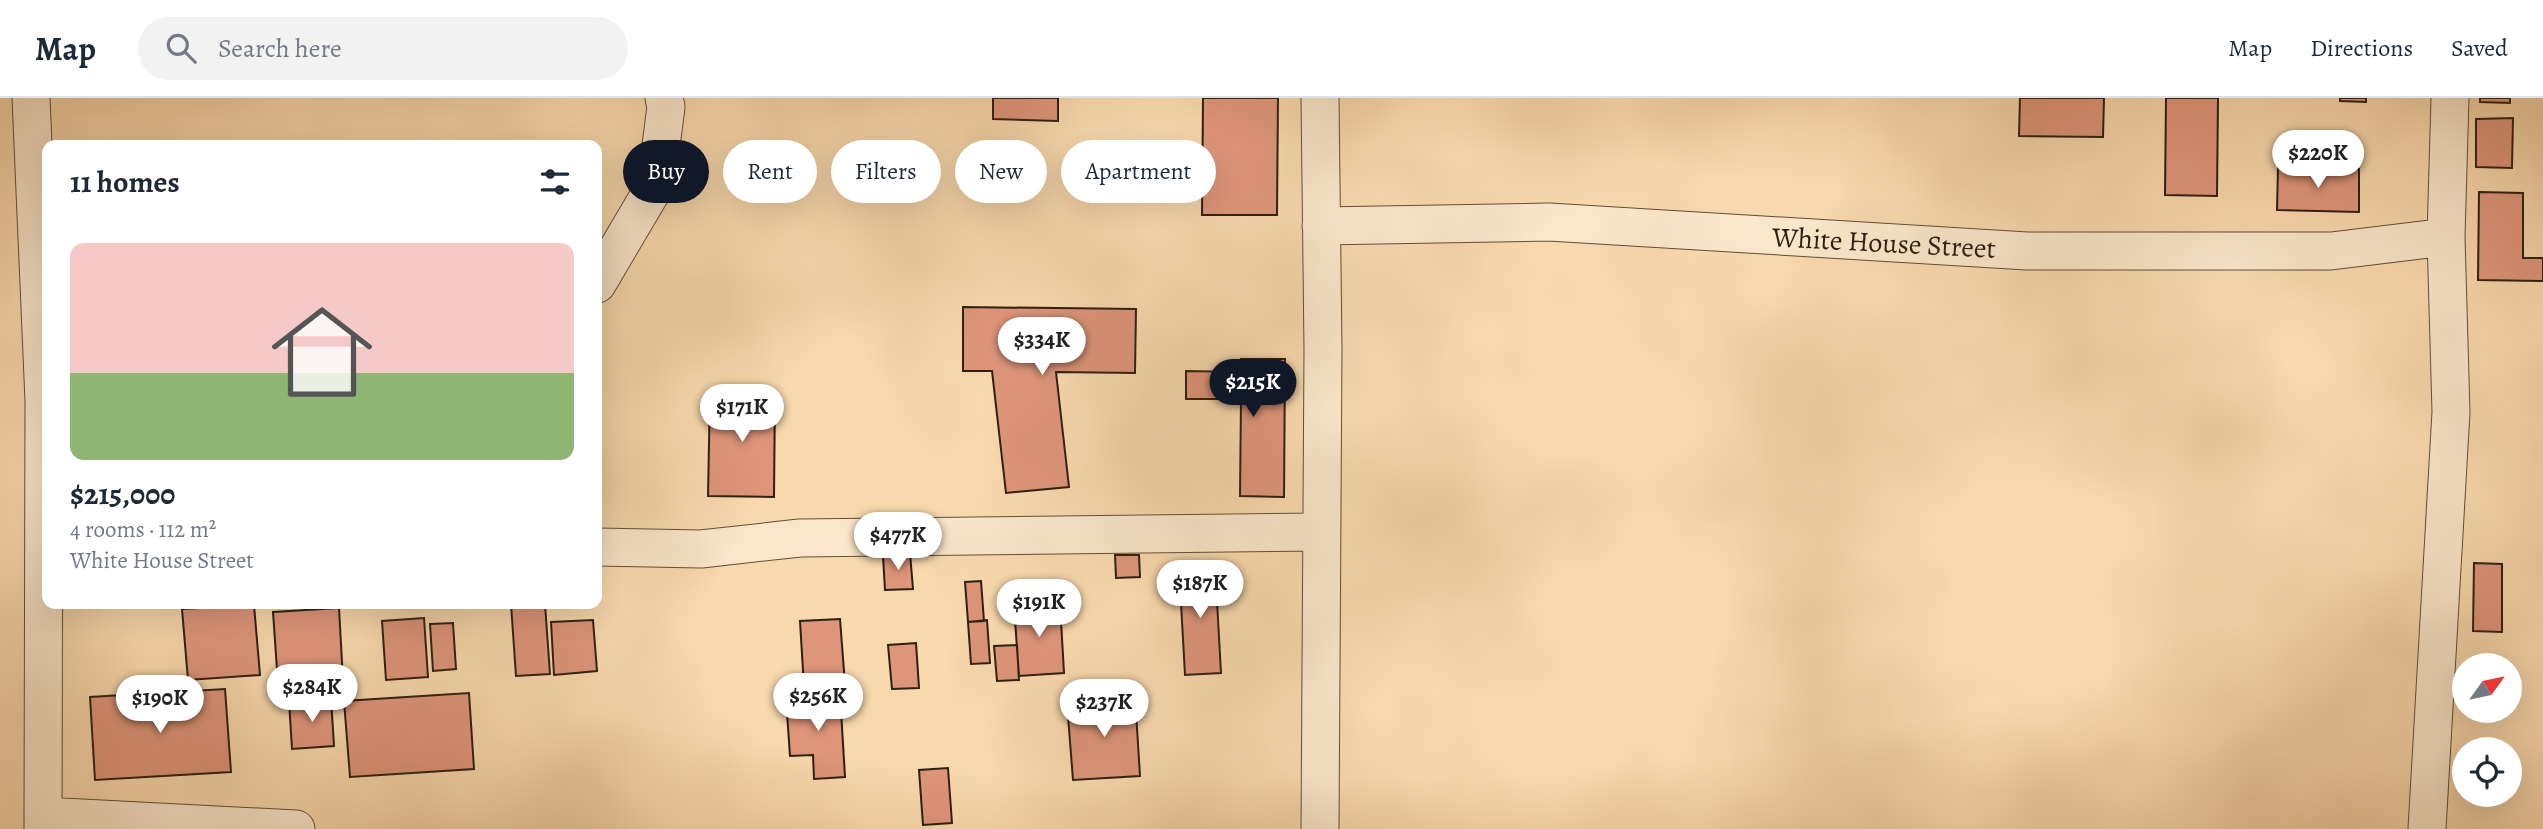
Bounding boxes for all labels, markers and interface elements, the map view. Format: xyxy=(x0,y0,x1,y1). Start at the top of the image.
search box xyxy=(138,17,628,80)
text: Map xyxy=(35,26,96,71)
icon: search xyxy=(162,29,200,67)
text: Search here xyxy=(218,31,342,66)
text: Map xyxy=(2228,32,2272,64)
text: Directions xyxy=(2310,32,2413,64)
text: Saved xyxy=(2451,32,2508,64)
pin: $220K xyxy=(2269,130,2367,190)
text: $220K xyxy=(2288,137,2348,168)
chip: Buy xyxy=(623,140,709,203)
chip: Rent xyxy=(723,140,817,203)
chip: Filters xyxy=(831,140,941,203)
chip: New xyxy=(955,140,1047,203)
chip: Apartment xyxy=(1061,140,1216,203)
text: 11 homes xyxy=(70,162,180,202)
icon: filters xyxy=(536,163,574,201)
street label: White House Street xyxy=(1770,218,1997,268)
icon: home xyxy=(259,289,385,415)
pin: $334K xyxy=(993,317,1091,377)
text: $334K xyxy=(1014,324,1070,355)
pin: $215K xyxy=(1204,360,1302,419)
text: $215K xyxy=(1226,366,1281,397)
pin: $171K xyxy=(693,384,791,444)
text: $171K xyxy=(716,391,768,422)
text: $215,000 xyxy=(70,474,175,514)
pin: $477K xyxy=(849,512,947,572)
text: 4 rooms · 112 m² xyxy=(70,514,216,545)
text: $477K xyxy=(870,519,926,550)
text: White House Street xyxy=(70,545,254,576)
pin: $187K xyxy=(1151,560,1249,620)
text: $187K xyxy=(1173,567,1227,598)
pin: $191K xyxy=(990,580,1088,639)
text: $191K xyxy=(1013,586,1065,617)
north arrow xyxy=(2452,653,2522,723)
map controls xyxy=(2452,653,2522,807)
pin: $284K xyxy=(263,664,361,724)
text: $284K xyxy=(283,671,341,702)
pin: $256K xyxy=(769,674,867,733)
pin: $190K xyxy=(111,676,209,735)
text: $256K xyxy=(789,680,847,711)
pin: $237K xyxy=(1055,680,1153,739)
text: $190K xyxy=(132,682,188,713)
text: $237K xyxy=(1076,686,1132,717)
button: locate xyxy=(2452,737,2522,807)

